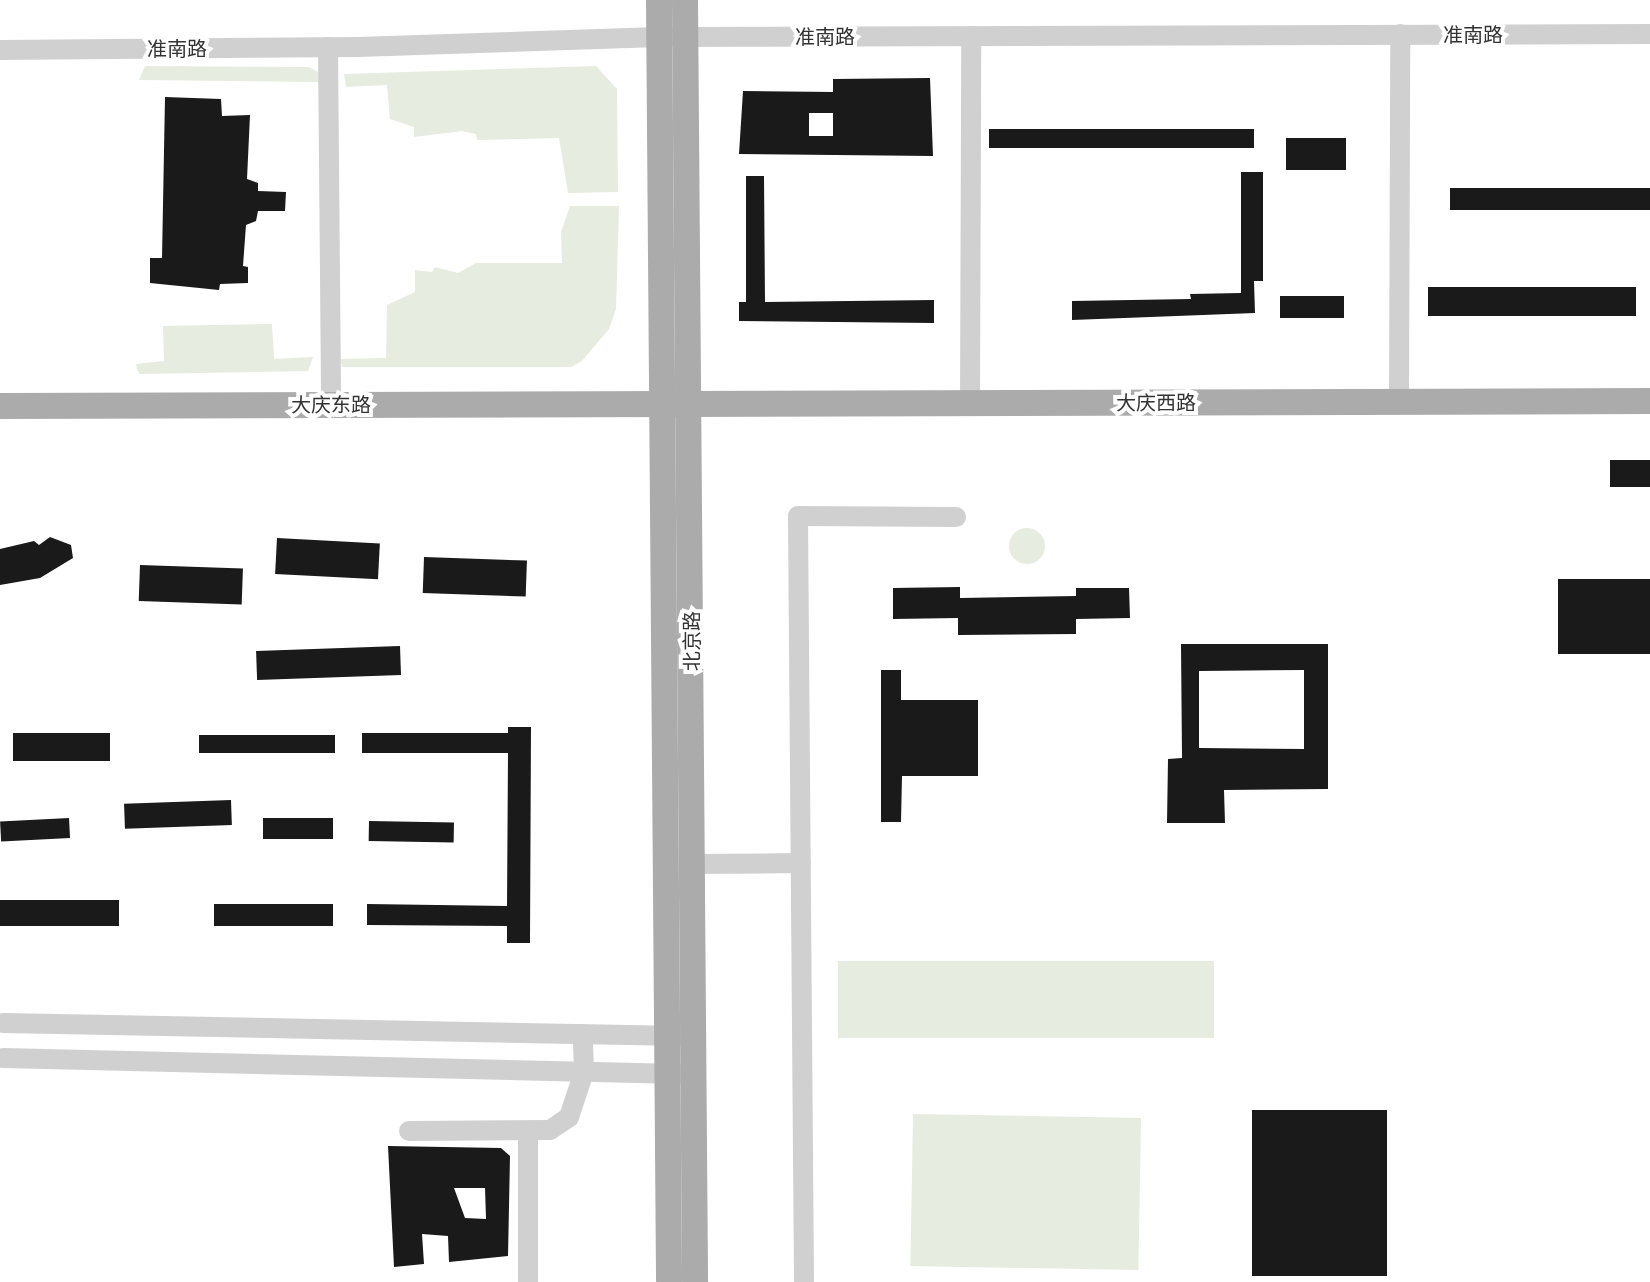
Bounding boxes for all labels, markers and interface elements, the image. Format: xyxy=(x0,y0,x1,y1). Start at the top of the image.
street label: 准南路 xyxy=(1443,22,1503,46)
street label: 准南路 xyxy=(795,24,855,48)
street label: 准南路 xyxy=(147,36,207,60)
street label: 大庆西路 xyxy=(1116,390,1196,414)
street label: 大庆东路 xyxy=(291,392,371,416)
street label: 北京路 xyxy=(679,611,703,671)

